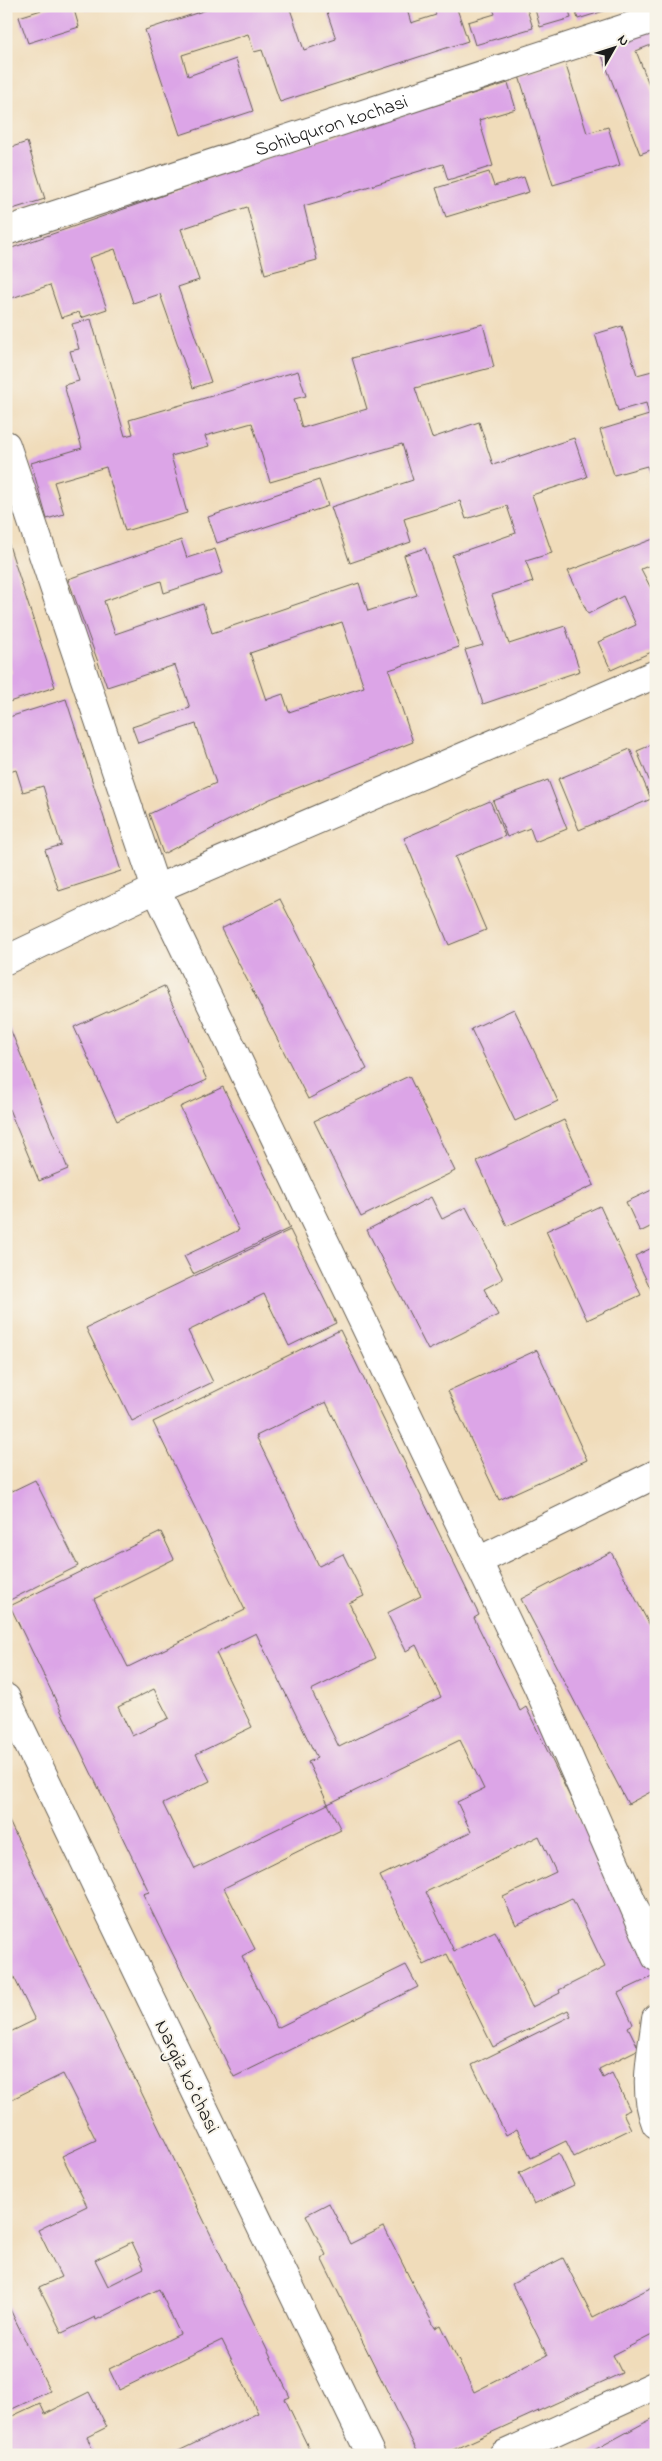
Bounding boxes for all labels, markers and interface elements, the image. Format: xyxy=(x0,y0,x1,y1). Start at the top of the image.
north arrow xyxy=(590,22,640,72)
text: N xyxy=(612,30,634,51)
street label: Sohibquron kochasi xyxy=(251,88,412,166)
street label: Nargiz koʻchasi xyxy=(145,2015,226,2139)

